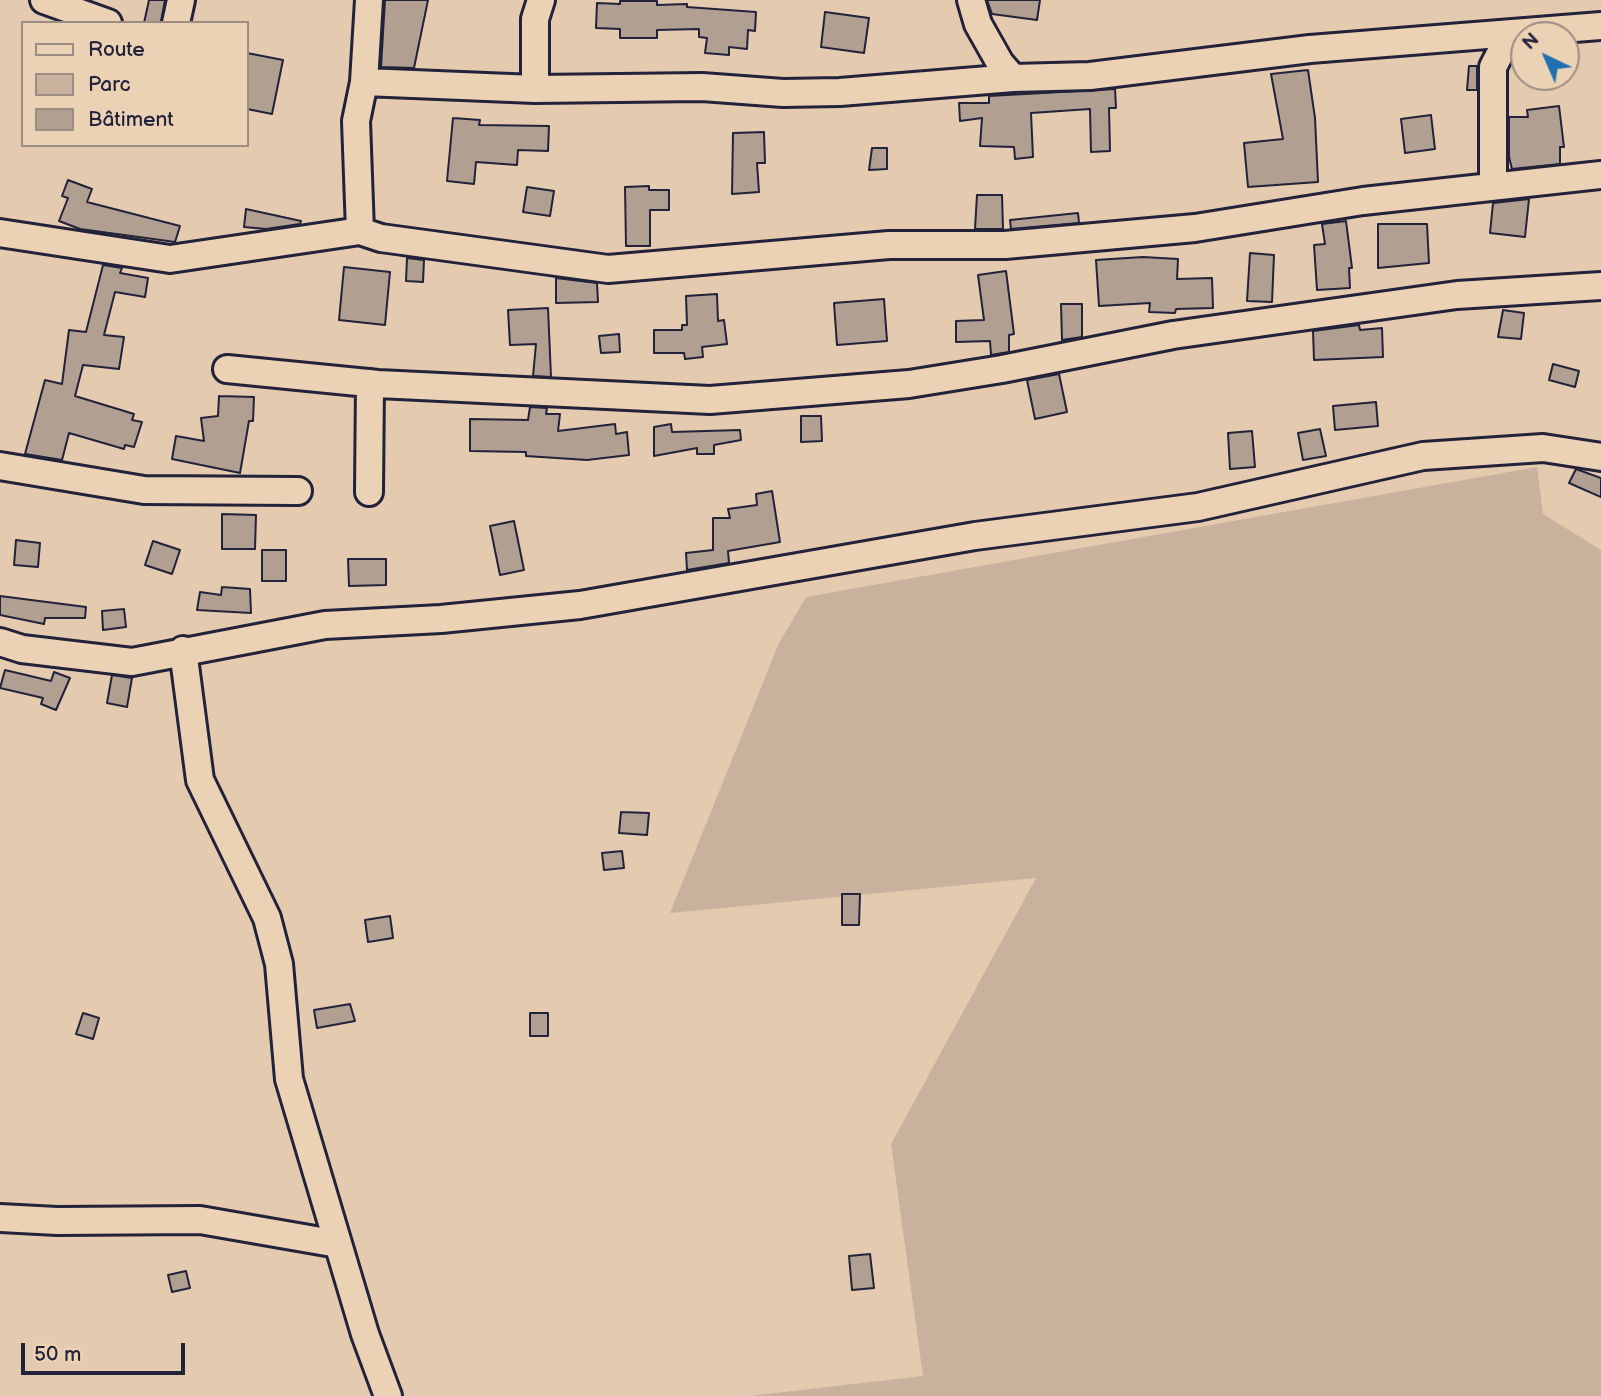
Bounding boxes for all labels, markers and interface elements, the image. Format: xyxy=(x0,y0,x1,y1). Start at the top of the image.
legend xyxy=(21,21,248,147)
north arrow xyxy=(1510,21,1580,91)
text: N xyxy=(1518,29,1545,55)
text: Route xyxy=(88,37,145,62)
text: Parc xyxy=(88,72,131,97)
text: Bâtiment xyxy=(88,107,174,132)
scale bar xyxy=(24,1330,189,1374)
text: 50 m xyxy=(34,1342,81,1367)

